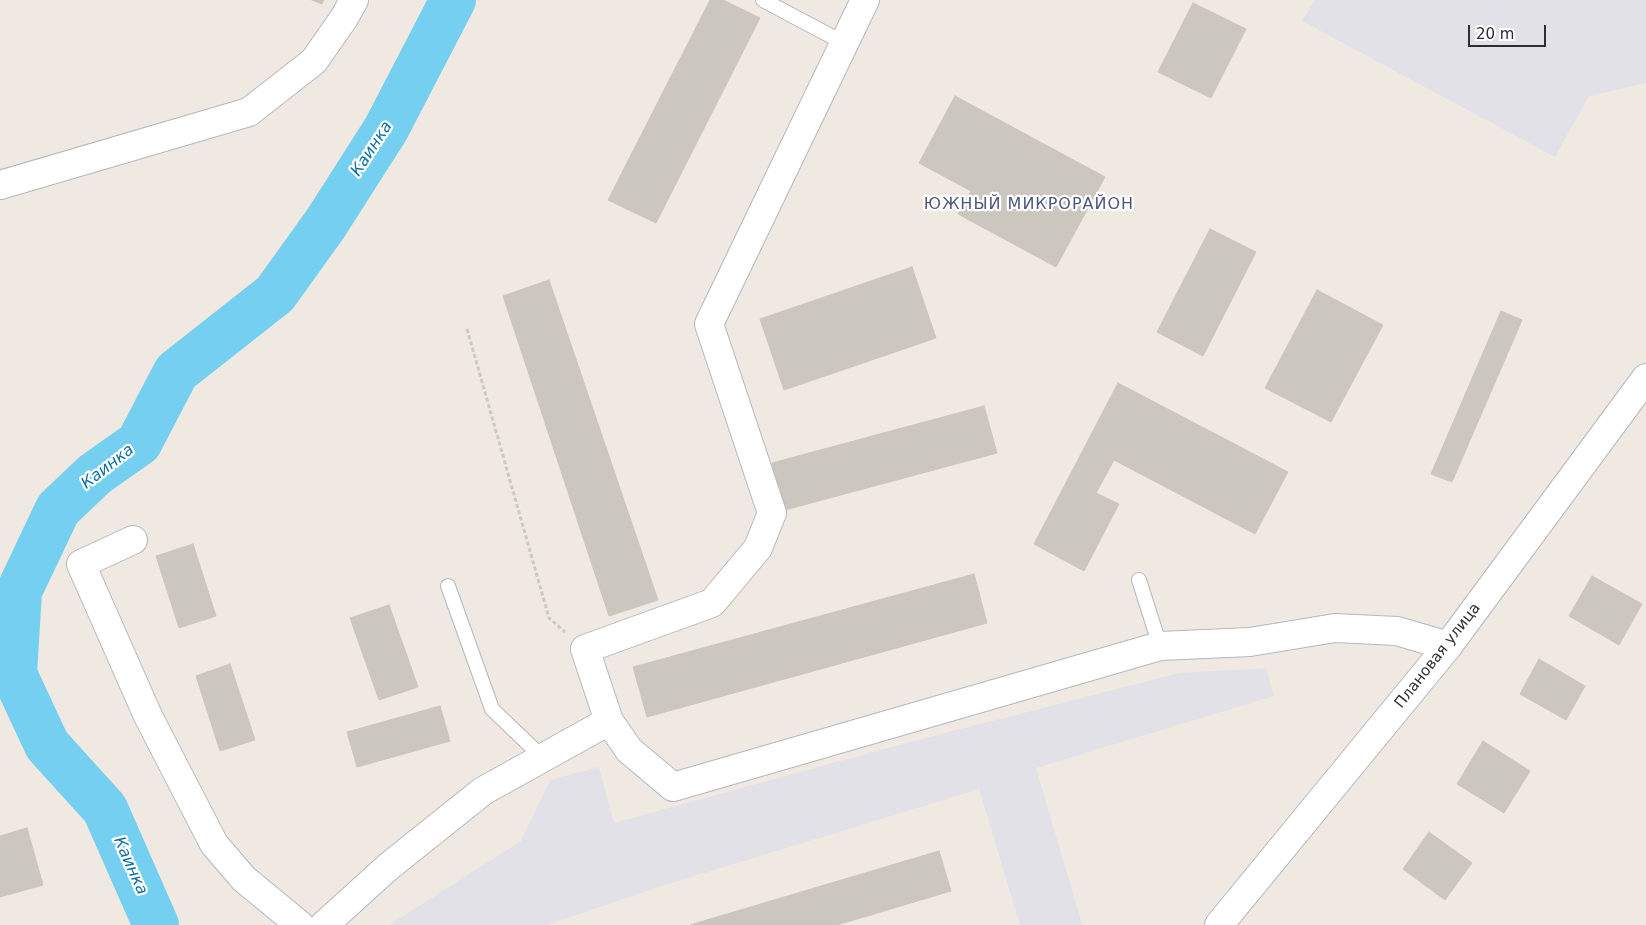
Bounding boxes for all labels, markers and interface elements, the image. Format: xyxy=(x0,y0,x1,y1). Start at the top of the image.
scale bar xyxy=(1471,15,1548,47)
text: 20 m xyxy=(1476,25,1514,43)
water label: Каинка xyxy=(347,118,397,180)
district label: ЮЖНЫЙ МИКРОРАЙОН xyxy=(922,195,1136,215)
water label: Каинка xyxy=(78,441,138,493)
street label: Плановая улица xyxy=(1391,600,1485,712)
water label: Каинка xyxy=(109,834,151,898)

